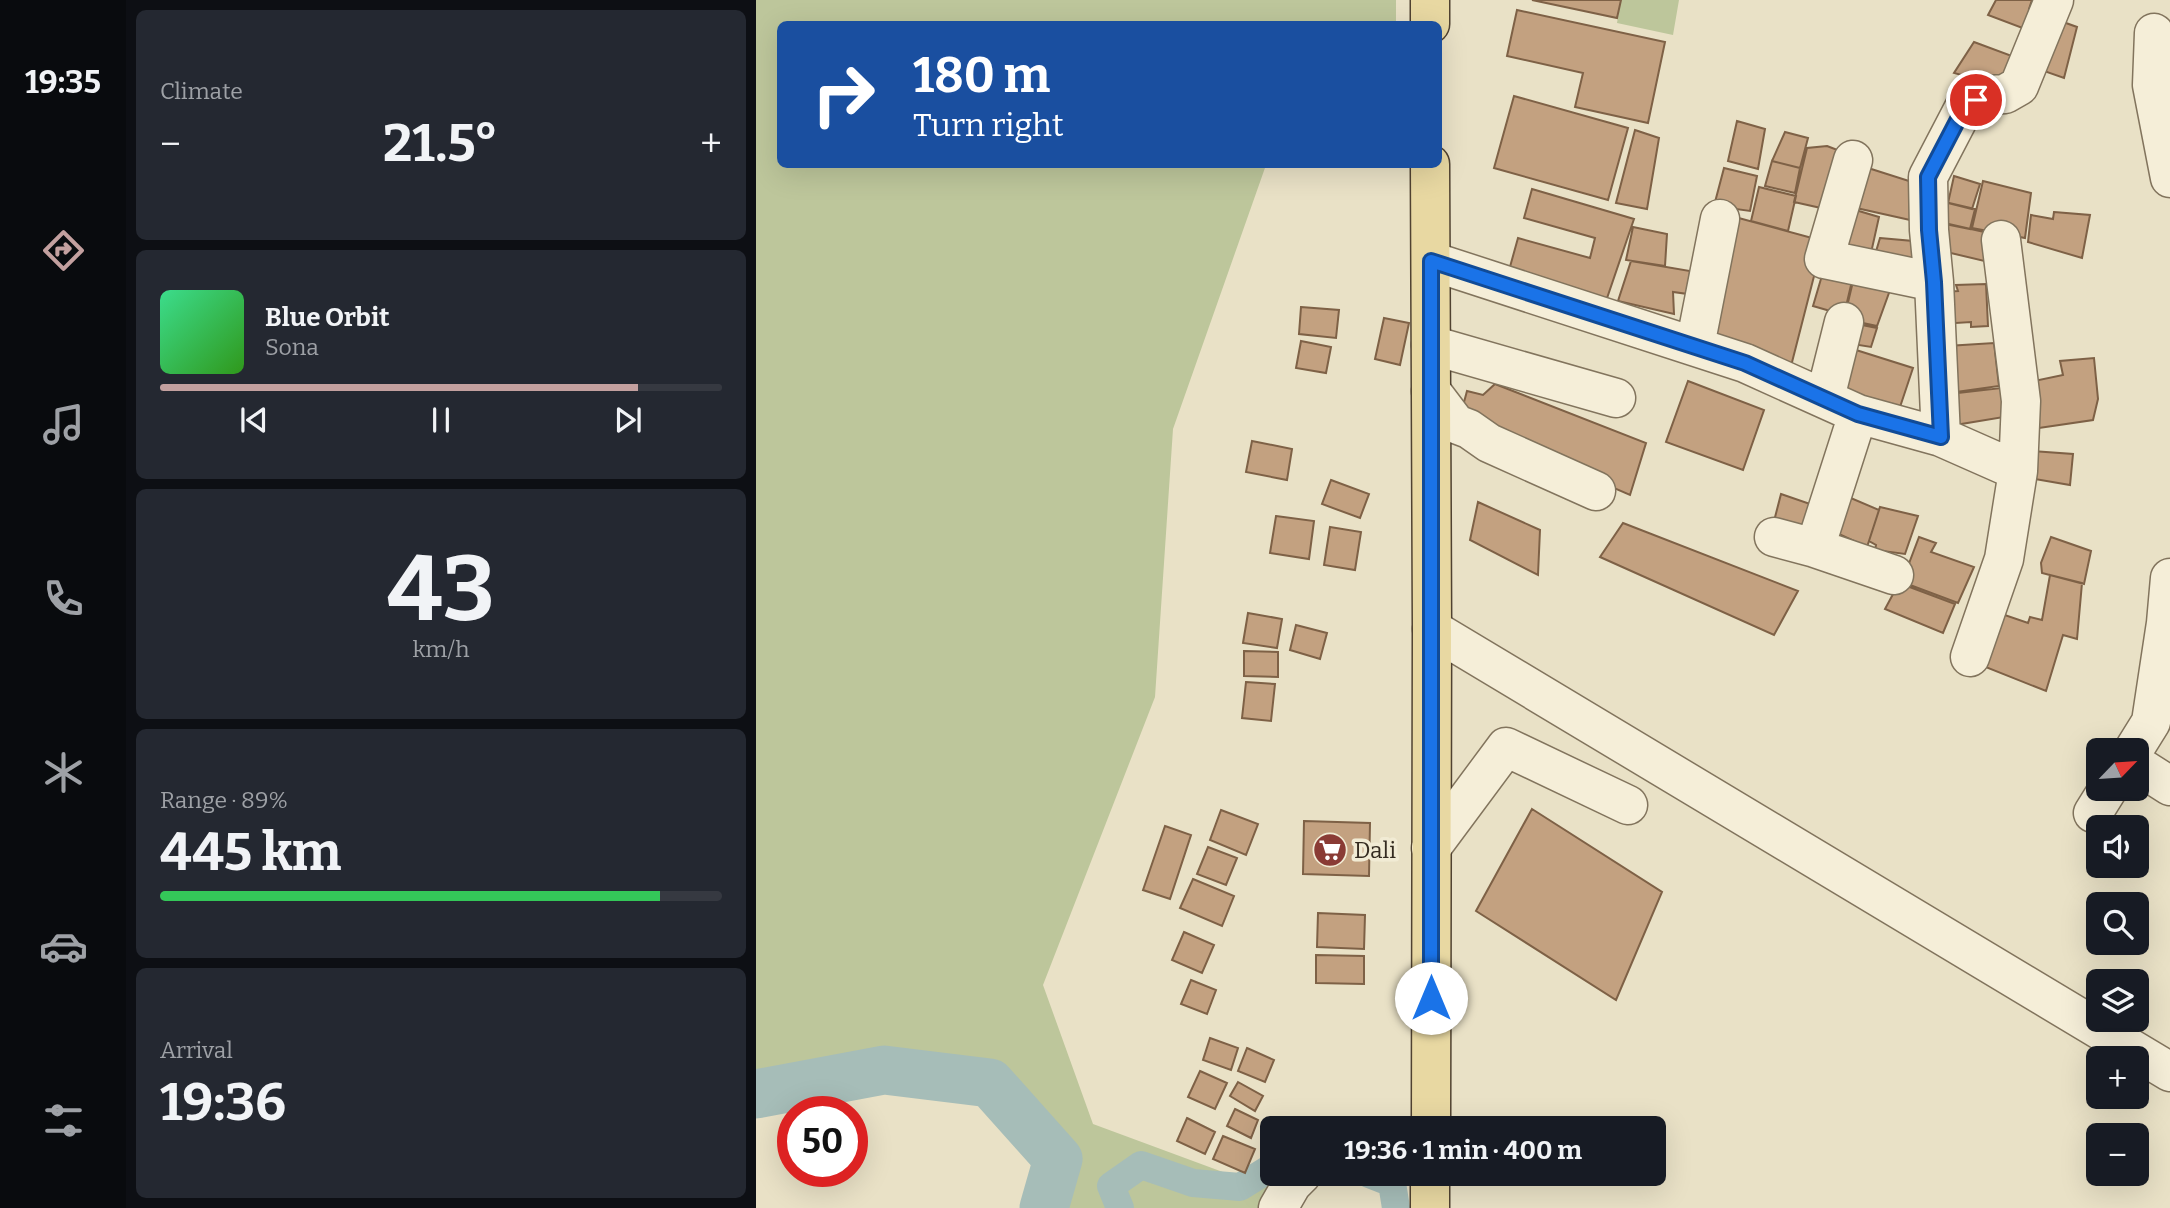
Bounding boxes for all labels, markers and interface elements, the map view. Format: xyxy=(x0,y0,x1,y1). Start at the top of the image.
text: 180 m xyxy=(913,46,1050,105)
icon: right xyxy=(798,49,889,140)
text: 19:35 xyxy=(25,63,101,101)
pin xyxy=(1946,70,2006,130)
text: Climate xyxy=(160,77,243,105)
icon: arrive xyxy=(1957,81,1995,119)
text: Turn right xyxy=(913,106,1064,144)
text: 21.5° xyxy=(383,112,498,175)
text: − xyxy=(160,121,181,167)
text: + xyxy=(700,121,722,167)
icon: directions xyxy=(39,226,88,275)
text: Blue Orbit xyxy=(265,302,389,333)
text: Sona xyxy=(265,333,319,361)
icon: music xyxy=(39,400,88,449)
icon: previous xyxy=(235,401,273,439)
icon: pause xyxy=(422,401,460,439)
icon: next xyxy=(609,401,647,439)
text: 43 xyxy=(387,535,495,644)
icon: phone xyxy=(39,574,88,623)
text: km/h xyxy=(413,635,469,663)
north arrow xyxy=(2086,738,2149,802)
map controls xyxy=(2086,738,2149,1186)
icon: climate xyxy=(39,748,88,797)
text: Range · 89% xyxy=(160,786,288,814)
button: sound xyxy=(2086,815,2149,878)
text: 445 km xyxy=(160,821,341,884)
supermarket icon: Dali xyxy=(1311,831,1349,869)
place label: Dali xyxy=(1354,836,1396,864)
button: search xyxy=(2086,892,2149,955)
icon: car xyxy=(39,922,88,971)
position arrow xyxy=(1394,961,1468,1035)
button: layers xyxy=(2086,969,2149,1032)
text: Arrival xyxy=(160,1036,233,1064)
button: + xyxy=(2086,1046,2149,1109)
text: 19:36 xyxy=(160,1071,286,1134)
icon: filters xyxy=(39,1096,88,1145)
speed limit sign: 50 xyxy=(777,1096,868,1187)
button: − xyxy=(2086,1123,2149,1186)
text: 19:36 · 1 min · 400 m xyxy=(1344,1135,1582,1166)

